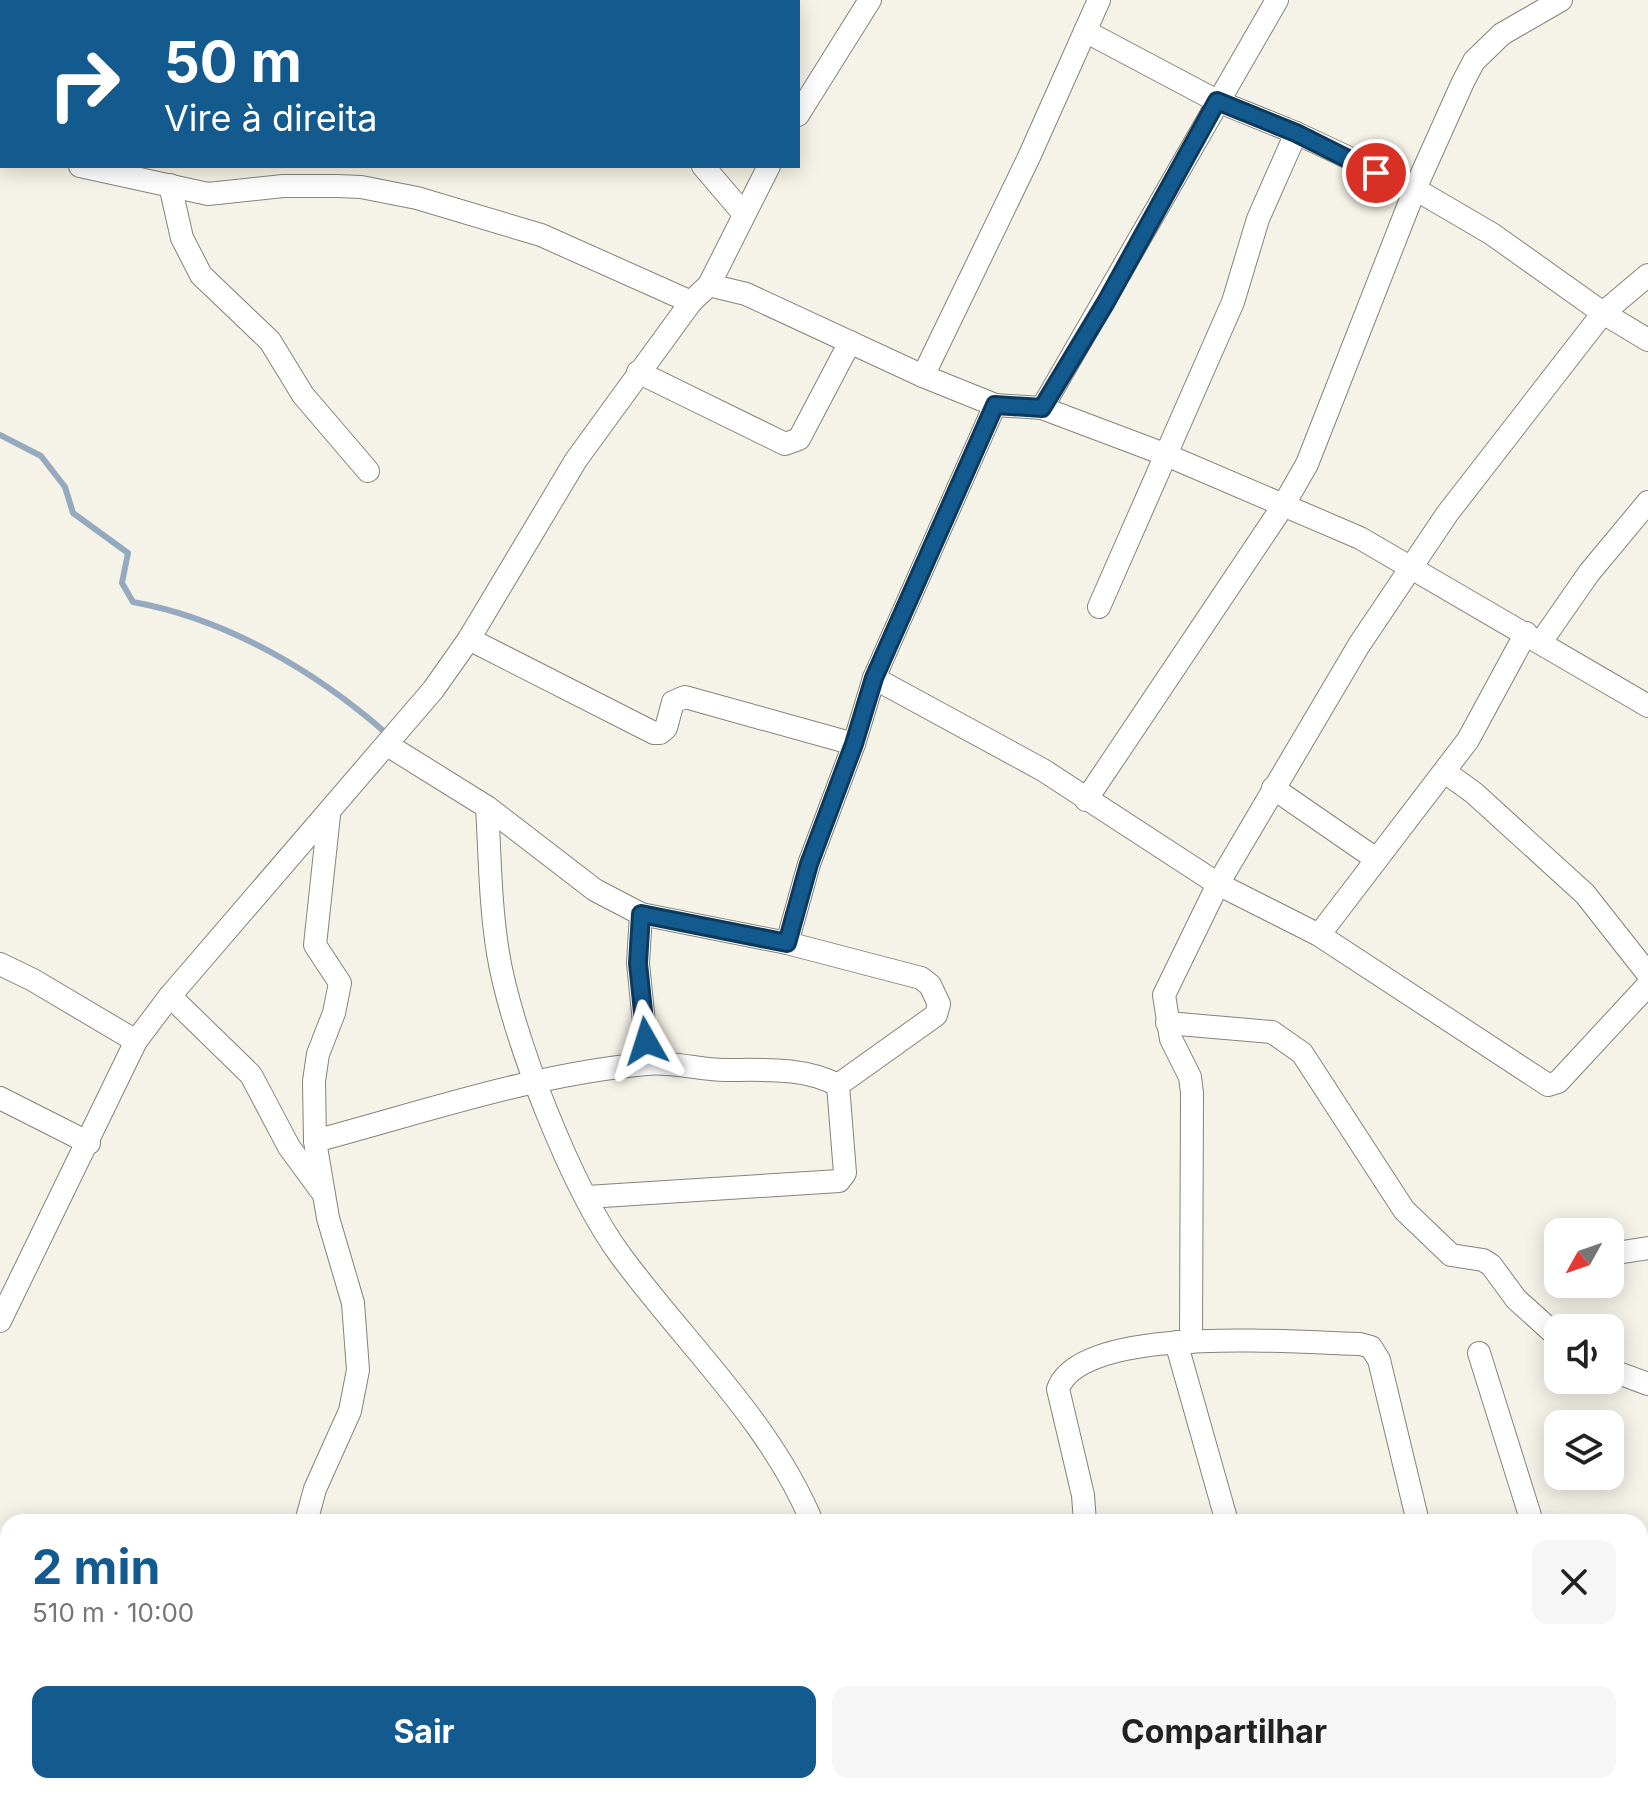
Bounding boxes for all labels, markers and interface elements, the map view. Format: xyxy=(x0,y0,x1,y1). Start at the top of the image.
text: 50 m xyxy=(164,28,302,96)
icon: right xyxy=(32,32,136,136)
text: Vire à direita xyxy=(164,96,378,140)
pin xyxy=(1342,139,1410,207)
icon: arrive xyxy=(1354,151,1398,195)
position arrow xyxy=(604,999,688,1083)
north arrow xyxy=(1544,1218,1624,1298)
map controls xyxy=(1544,1218,1624,1490)
button: sound xyxy=(1544,1314,1624,1394)
button: layers xyxy=(1544,1410,1624,1490)
text: 2 min xyxy=(32,1537,160,1596)
button: close xyxy=(1532,1540,1616,1624)
text: 510 m · 10:00 xyxy=(32,1597,194,1628)
button: Sair xyxy=(32,1686,816,1778)
button: Compartilhar xyxy=(832,1686,1616,1778)

